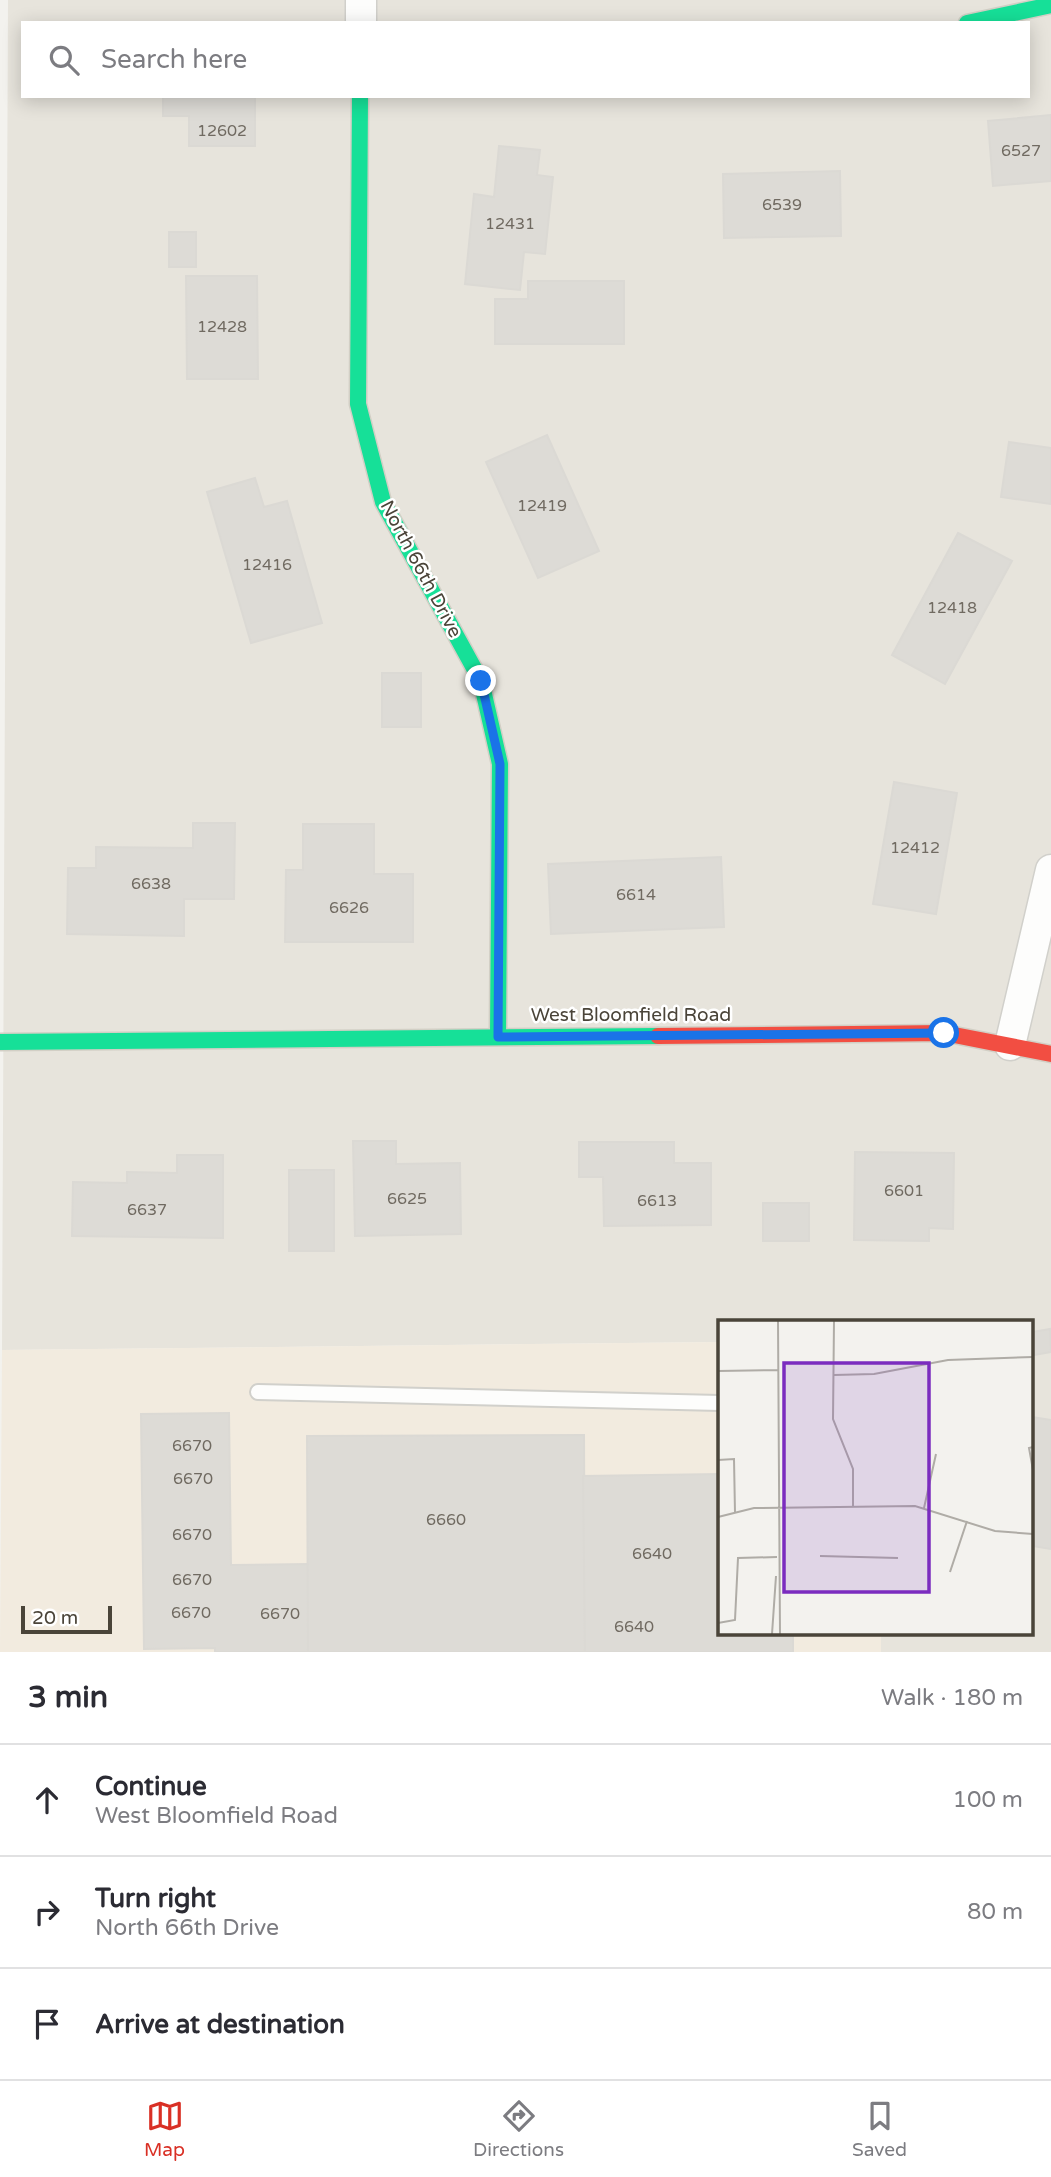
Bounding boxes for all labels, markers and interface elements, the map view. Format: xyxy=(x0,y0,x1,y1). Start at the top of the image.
search box xyxy=(21,21,1030,98)
icon: search xyxy=(45,41,83,79)
text: Search here xyxy=(101,44,247,75)
house number: 12602 xyxy=(197,121,247,141)
house number: 6527 xyxy=(1001,141,1041,161)
house number: 6539 xyxy=(762,195,802,215)
house number: 12431 xyxy=(485,214,535,234)
house number: 12428 xyxy=(197,317,247,337)
house number: 12419 xyxy=(517,496,567,516)
street label: North 66th Drive xyxy=(376,497,466,641)
house number: 12416 xyxy=(242,555,292,575)
house number: 12418 xyxy=(927,598,977,618)
route end xyxy=(465,665,496,696)
house number: 12412 xyxy=(890,838,940,858)
house number: 6638 xyxy=(131,874,171,894)
house number: 6614 xyxy=(616,885,656,905)
house number: 6626 xyxy=(329,898,369,918)
street label: West Bloomfield Road xyxy=(531,1004,731,1026)
route start xyxy=(928,1017,959,1048)
house number: 6601 xyxy=(884,1181,924,1201)
house number: 6625 xyxy=(387,1189,427,1209)
house number: 6613 xyxy=(637,1191,677,1211)
house number: 6637 xyxy=(127,1200,167,1220)
inset map xyxy=(718,1320,1034,1634)
house number: 6670 xyxy=(172,1436,212,1456)
house number: 6670 xyxy=(173,1469,213,1489)
house number: 6660 xyxy=(426,1510,466,1530)
house number: 6670 xyxy=(172,1525,212,1545)
house number: 6640 xyxy=(632,1544,672,1564)
house number: 6670 xyxy=(172,1570,212,1590)
scale bar xyxy=(21,1603,112,1635)
house number: 6670 xyxy=(171,1603,211,1623)
house number: 6670 xyxy=(260,1604,300,1624)
text: 20 m xyxy=(32,1607,78,1629)
house number: 6640 xyxy=(614,1617,654,1637)
text: 3 min xyxy=(28,1679,108,1716)
text: Walk · 180 m xyxy=(881,1684,1023,1712)
text: Continue xyxy=(95,1771,207,1802)
icon: ahead xyxy=(28,1781,66,1819)
text: 100 m xyxy=(953,1786,1023,1814)
text: West Bloomfield Road xyxy=(95,1802,338,1830)
text: Turn right xyxy=(95,1883,216,1914)
icon: right xyxy=(28,1893,66,1931)
text: 80 m xyxy=(967,1898,1023,1926)
text: North 66th Drive xyxy=(95,1914,279,1942)
icon: arrive xyxy=(28,2005,66,2043)
text: Arrive at destination xyxy=(95,2009,345,2040)
tab: Map xyxy=(144,2097,185,2161)
tab: Directions xyxy=(473,2097,564,2161)
tab: Saved xyxy=(852,2097,907,2161)

